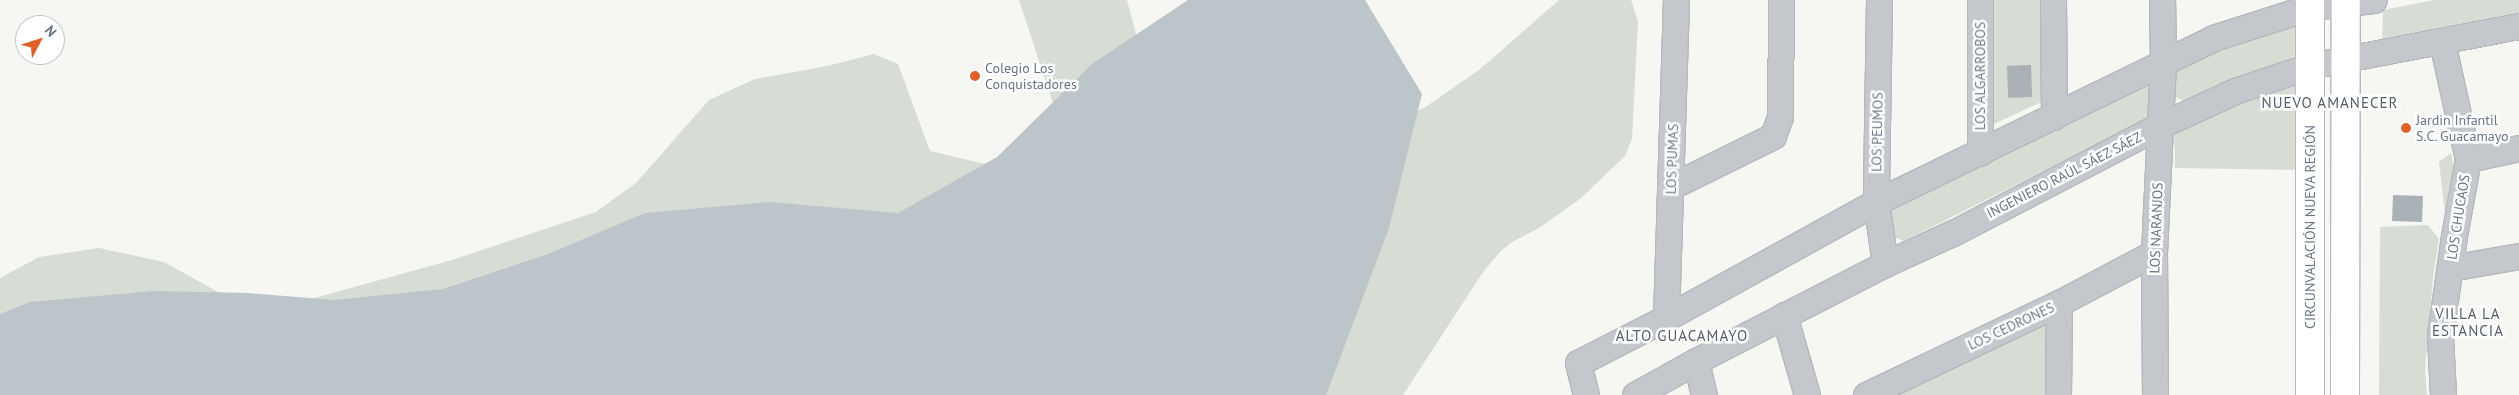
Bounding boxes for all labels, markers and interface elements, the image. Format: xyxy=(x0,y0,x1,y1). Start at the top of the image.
north arrow xyxy=(15,15,65,65)
street label: LOS ALGARROBOS xyxy=(1972,21,1988,131)
text: N xyxy=(41,22,61,40)
place label: Colegio Los Conquistadores xyxy=(985,60,1077,92)
marker: Colegio Los Conquistadores xyxy=(969,70,981,82)
street label: LOS PEUMOS xyxy=(1868,92,1886,172)
district label: NUEVO AMANECER xyxy=(2260,94,2400,112)
place label: Jardin Infantil S.C. Guacamayo xyxy=(2416,112,2510,144)
marker: Jardin Infantil S.C. Guacamayo xyxy=(2400,122,2412,134)
street label: LOS PUMAS xyxy=(1662,123,1682,195)
street label: CIRCUNVALACIÓN NUEVA REGIÓN xyxy=(2302,125,2318,329)
street label: INGENIERO RAÚL SÁEZ SÁEZ xyxy=(1983,128,2145,222)
street label: LOS CHUCAOS xyxy=(2443,173,2473,261)
street label: LOS NARANJOS xyxy=(2146,182,2166,274)
street label: LOS CEDRONES xyxy=(1965,299,2057,353)
district label: VILLA LA ESTANCIA xyxy=(2431,304,2505,339)
district label: ALTO GUACAMAYO xyxy=(1614,327,1750,345)

